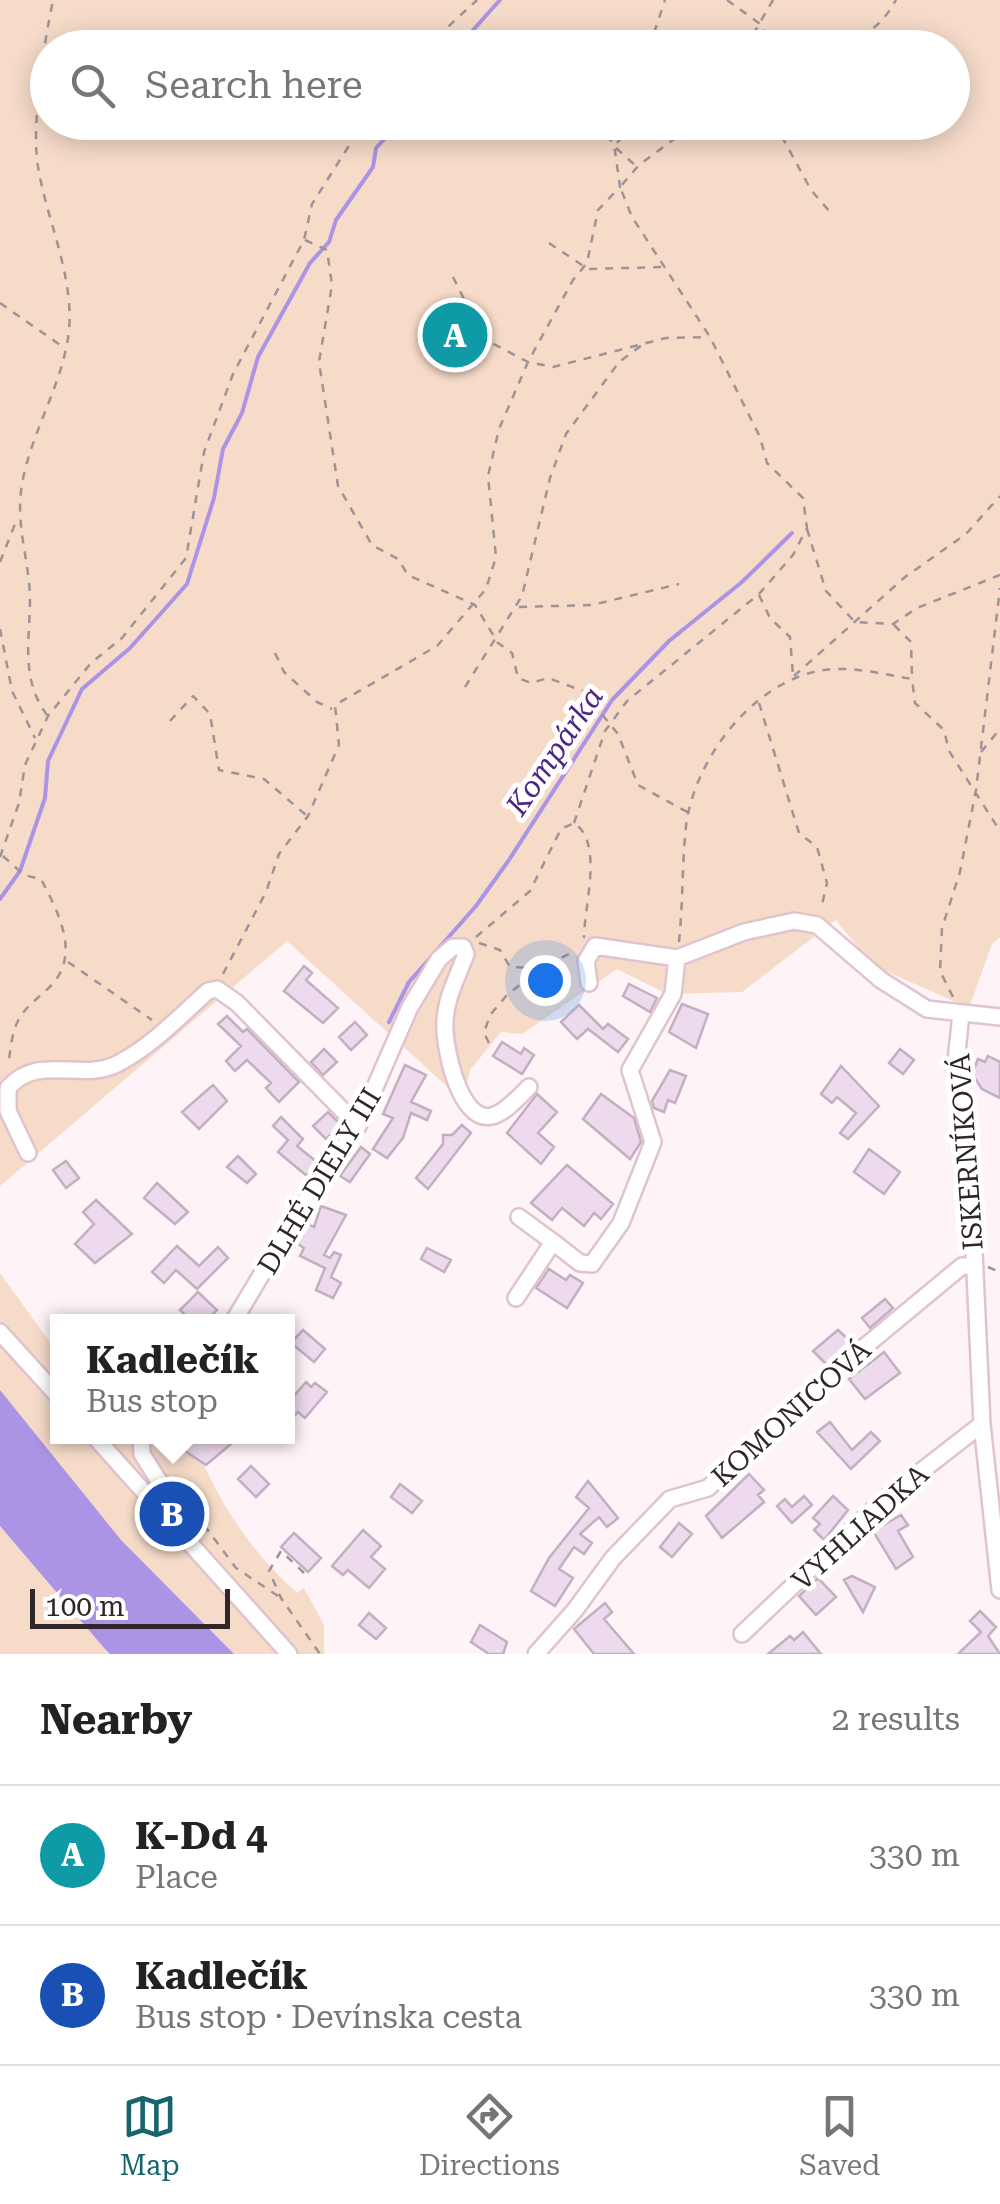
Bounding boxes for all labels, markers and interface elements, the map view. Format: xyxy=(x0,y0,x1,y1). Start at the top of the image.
search box xyxy=(30,30,970,140)
icon: search xyxy=(65,58,120,113)
text: Search here xyxy=(145,63,363,107)
pin: A xyxy=(422,298,488,372)
water label: Kompárka xyxy=(498,680,610,822)
your location xyxy=(520,955,571,1006)
street label: ISKERNÍKOVÁ xyxy=(942,1052,990,1251)
street label: DLHÉ DIELY III xyxy=(250,1082,388,1280)
popup xyxy=(50,1314,295,1444)
street label: KOMONICOVÁ xyxy=(704,1332,878,1493)
text: Kadlečík xyxy=(86,1338,259,1382)
text: Bus stop xyxy=(86,1382,218,1420)
street label: VYHLIADKA xyxy=(785,1457,936,1597)
pin: B xyxy=(140,1476,204,1552)
scale bar xyxy=(30,1584,230,1628)
text: 100 m xyxy=(45,1590,125,1623)
text: Nearby xyxy=(40,1695,192,1744)
text: 2 results xyxy=(832,1700,960,1738)
text: K-Dd 4 xyxy=(135,1814,267,1858)
text: A xyxy=(61,1836,84,1874)
text: 330 m xyxy=(869,1836,960,1874)
text: Place xyxy=(135,1858,218,1896)
text: Kadlečík xyxy=(135,1954,308,1998)
text: B xyxy=(61,1976,84,2014)
text: 330 m xyxy=(869,1976,960,2014)
text: Bus stop · Devínska cesta xyxy=(135,1998,522,2036)
tab: Map xyxy=(120,2089,180,2182)
tab: Directions xyxy=(419,2089,560,2182)
tab: Saved xyxy=(799,2089,880,2182)

